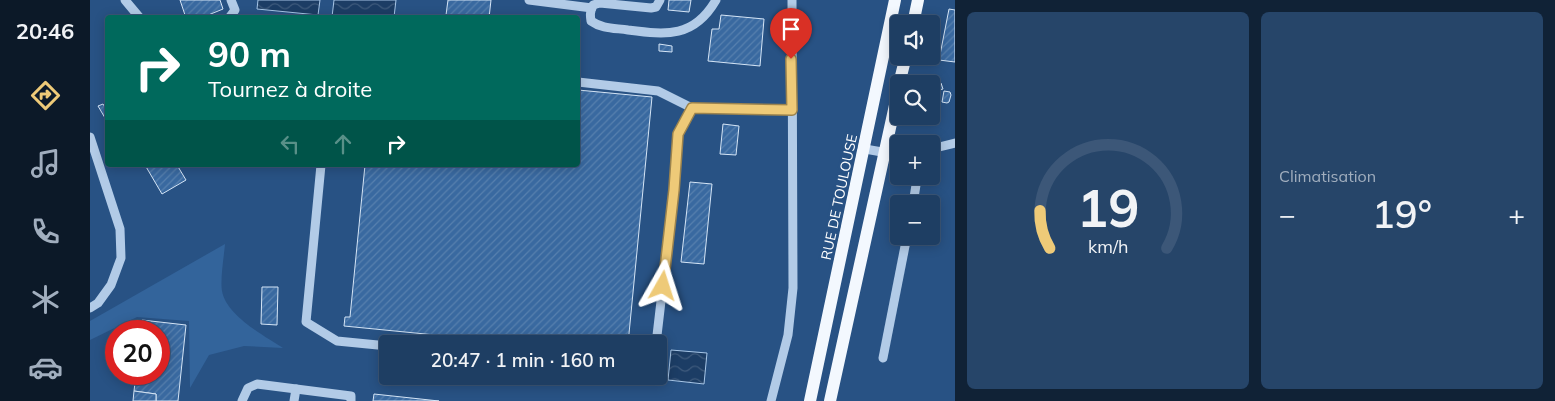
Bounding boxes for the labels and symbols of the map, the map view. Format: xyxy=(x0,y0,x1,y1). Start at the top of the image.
pin xyxy=(770,8,812,59)
street label: RUE DE TOULOUSE xyxy=(817,132,861,262)
position arrow xyxy=(636,259,688,311)
speed limit sign: 20 xyxy=(105,320,170,385)

